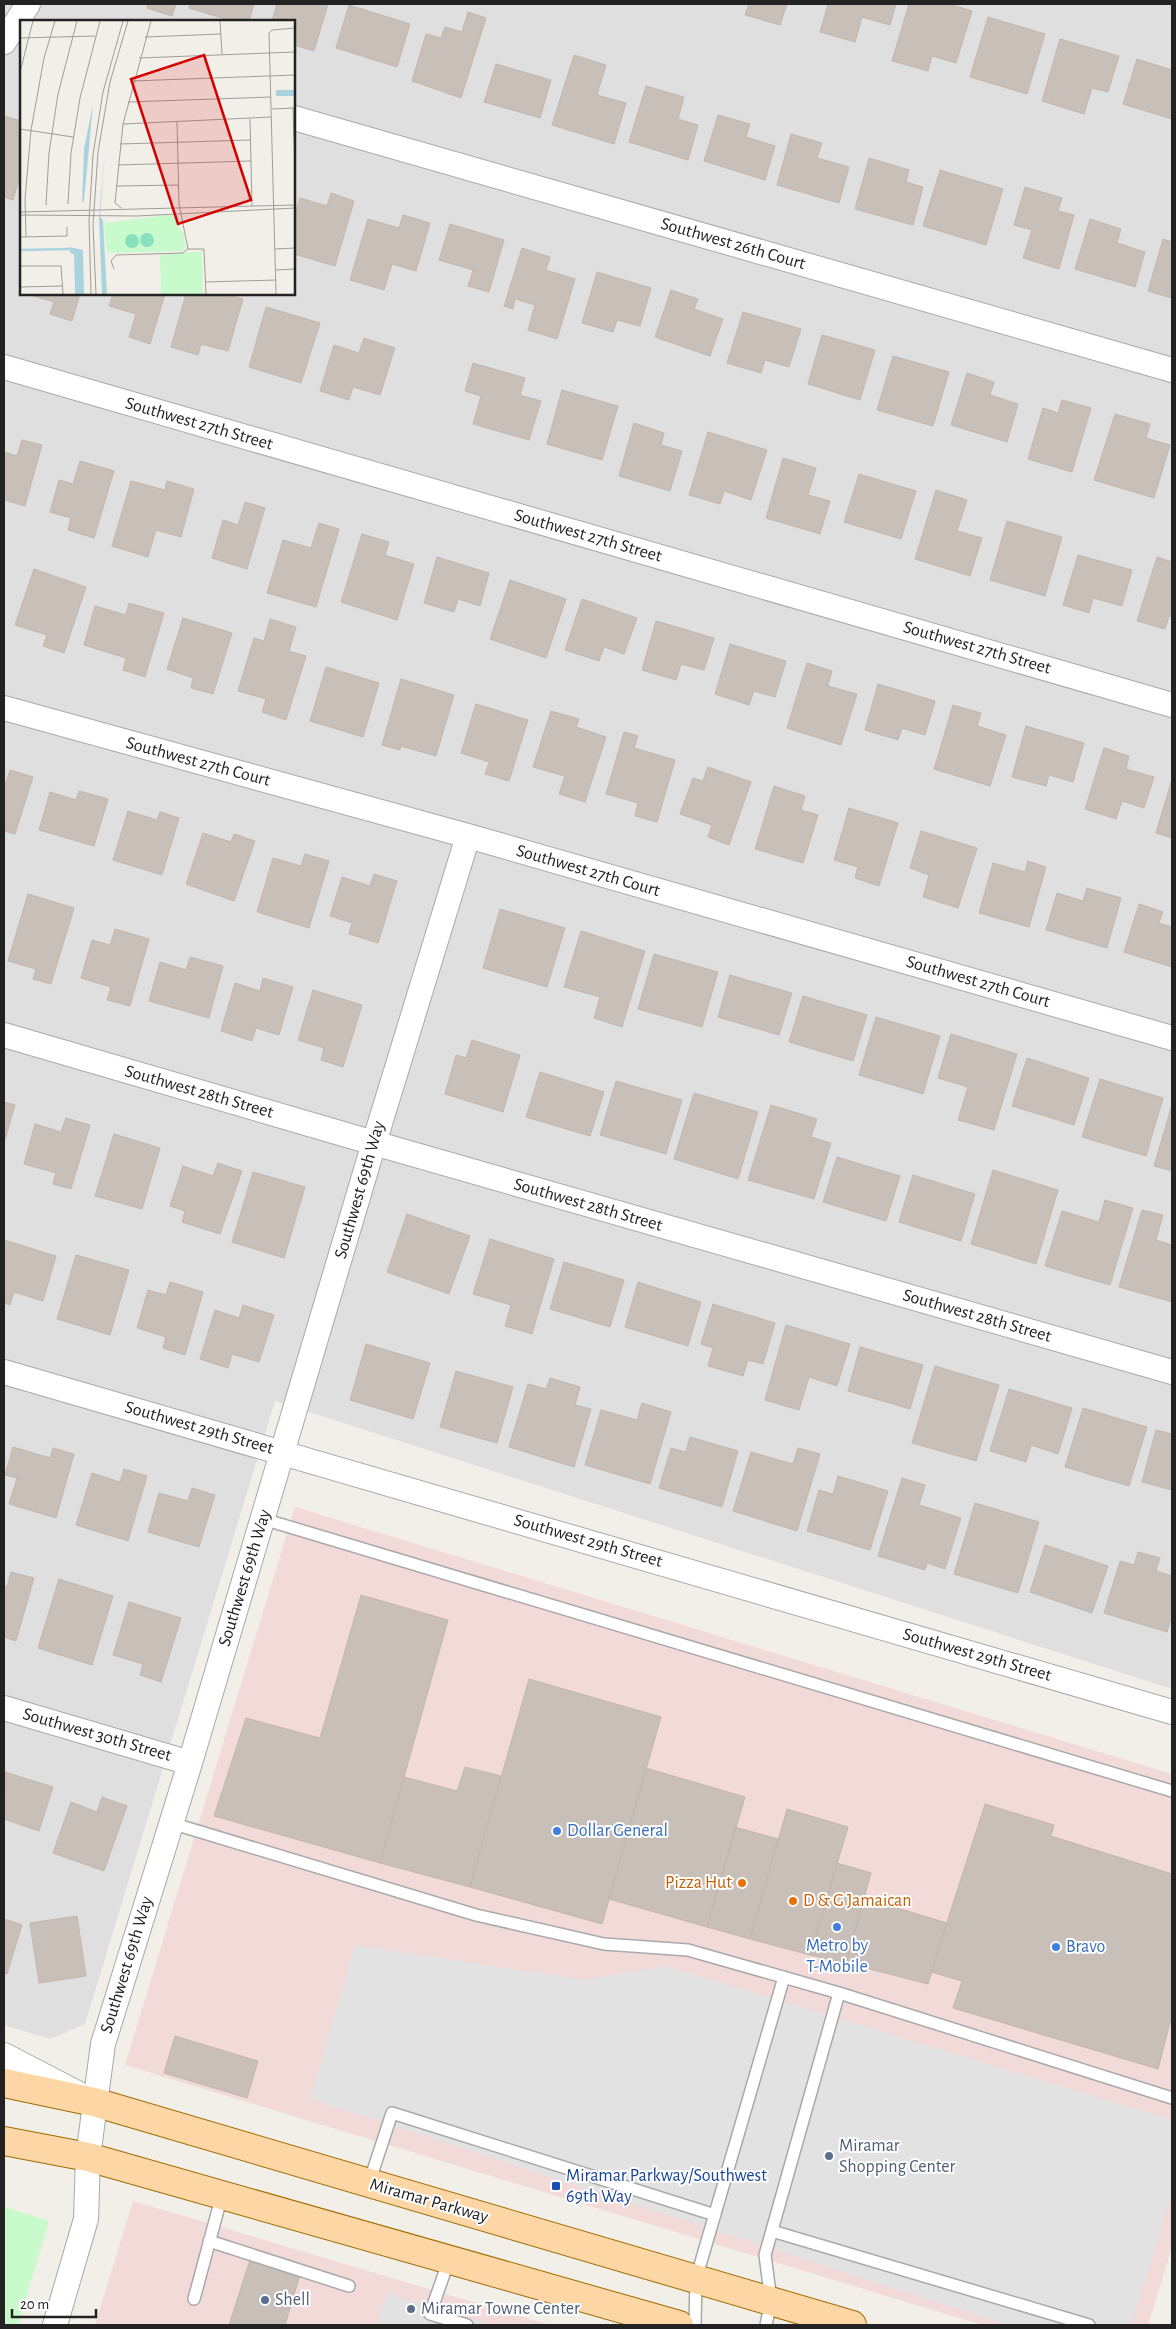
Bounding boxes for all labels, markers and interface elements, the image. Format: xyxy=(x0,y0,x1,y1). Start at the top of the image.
inset map xyxy=(20,20,295,295)
street label: Southwest 26th Court xyxy=(659,215,808,273)
street label: Southwest 27th Street xyxy=(123,394,275,454)
street label: Southwest 27th Street xyxy=(512,506,664,566)
street label: Southwest 27th Street xyxy=(901,618,1053,678)
street label: Southwest 27th Court xyxy=(124,734,272,790)
street label: Southwest 27th Court xyxy=(514,842,662,900)
street label: Southwest 27th Court xyxy=(904,953,1052,1011)
street label: Southwest 28th Street xyxy=(123,1062,276,1122)
street label: Southwest 69th Way xyxy=(332,1119,388,1261)
street label: Southwest 28th Street xyxy=(512,1175,665,1235)
street label: Southwest 28th Street xyxy=(901,1286,1054,1346)
street label: Southwest 29th Street xyxy=(123,1398,276,1458)
street label: Southwest 69th Way xyxy=(216,1507,275,1649)
street label: Southwest 29th Street xyxy=(512,1511,665,1571)
street label: Southwest 29th Street xyxy=(901,1625,1054,1685)
street label: Southwest 30th Street xyxy=(21,1705,174,1765)
place label: Dollar General xyxy=(567,1822,668,1840)
marker: Dollar General xyxy=(551,1825,563,1837)
place label: Pizza Hut xyxy=(665,1874,732,1892)
marker: Pizza Hut xyxy=(736,1877,748,1889)
place label: D & G Jamaican xyxy=(803,1892,911,1910)
street label: Southwest 69th Way xyxy=(98,1894,157,2036)
marker: D & G Jamaican xyxy=(787,1895,799,1907)
marker: Metro by T-Mobile xyxy=(831,1921,843,1933)
place label: Metro by T-Mobile xyxy=(806,1937,868,1976)
place label: Bravo xyxy=(1066,1938,1106,1956)
marker: Bravo xyxy=(1050,1941,1062,1953)
place label: Miramar Shopping Center xyxy=(839,2137,956,2176)
marker: Miramar Shopping Center xyxy=(823,2150,835,2162)
place label: Miramar Parkway/Southwest 69th Way xyxy=(566,2167,767,2206)
street label: Miramar Parkway xyxy=(368,2175,491,2227)
marker: Miramar Parkway/Southwest 69th Way xyxy=(550,2180,562,2192)
scale bar xyxy=(12,2286,96,2318)
place label: Shell xyxy=(275,2291,310,2309)
marker: Shell xyxy=(259,2294,271,2306)
text: 20 m xyxy=(20,2297,49,2312)
place label: Miramar Towne Center xyxy=(421,2300,580,2318)
marker: Miramar Towne Center xyxy=(405,2303,417,2315)

